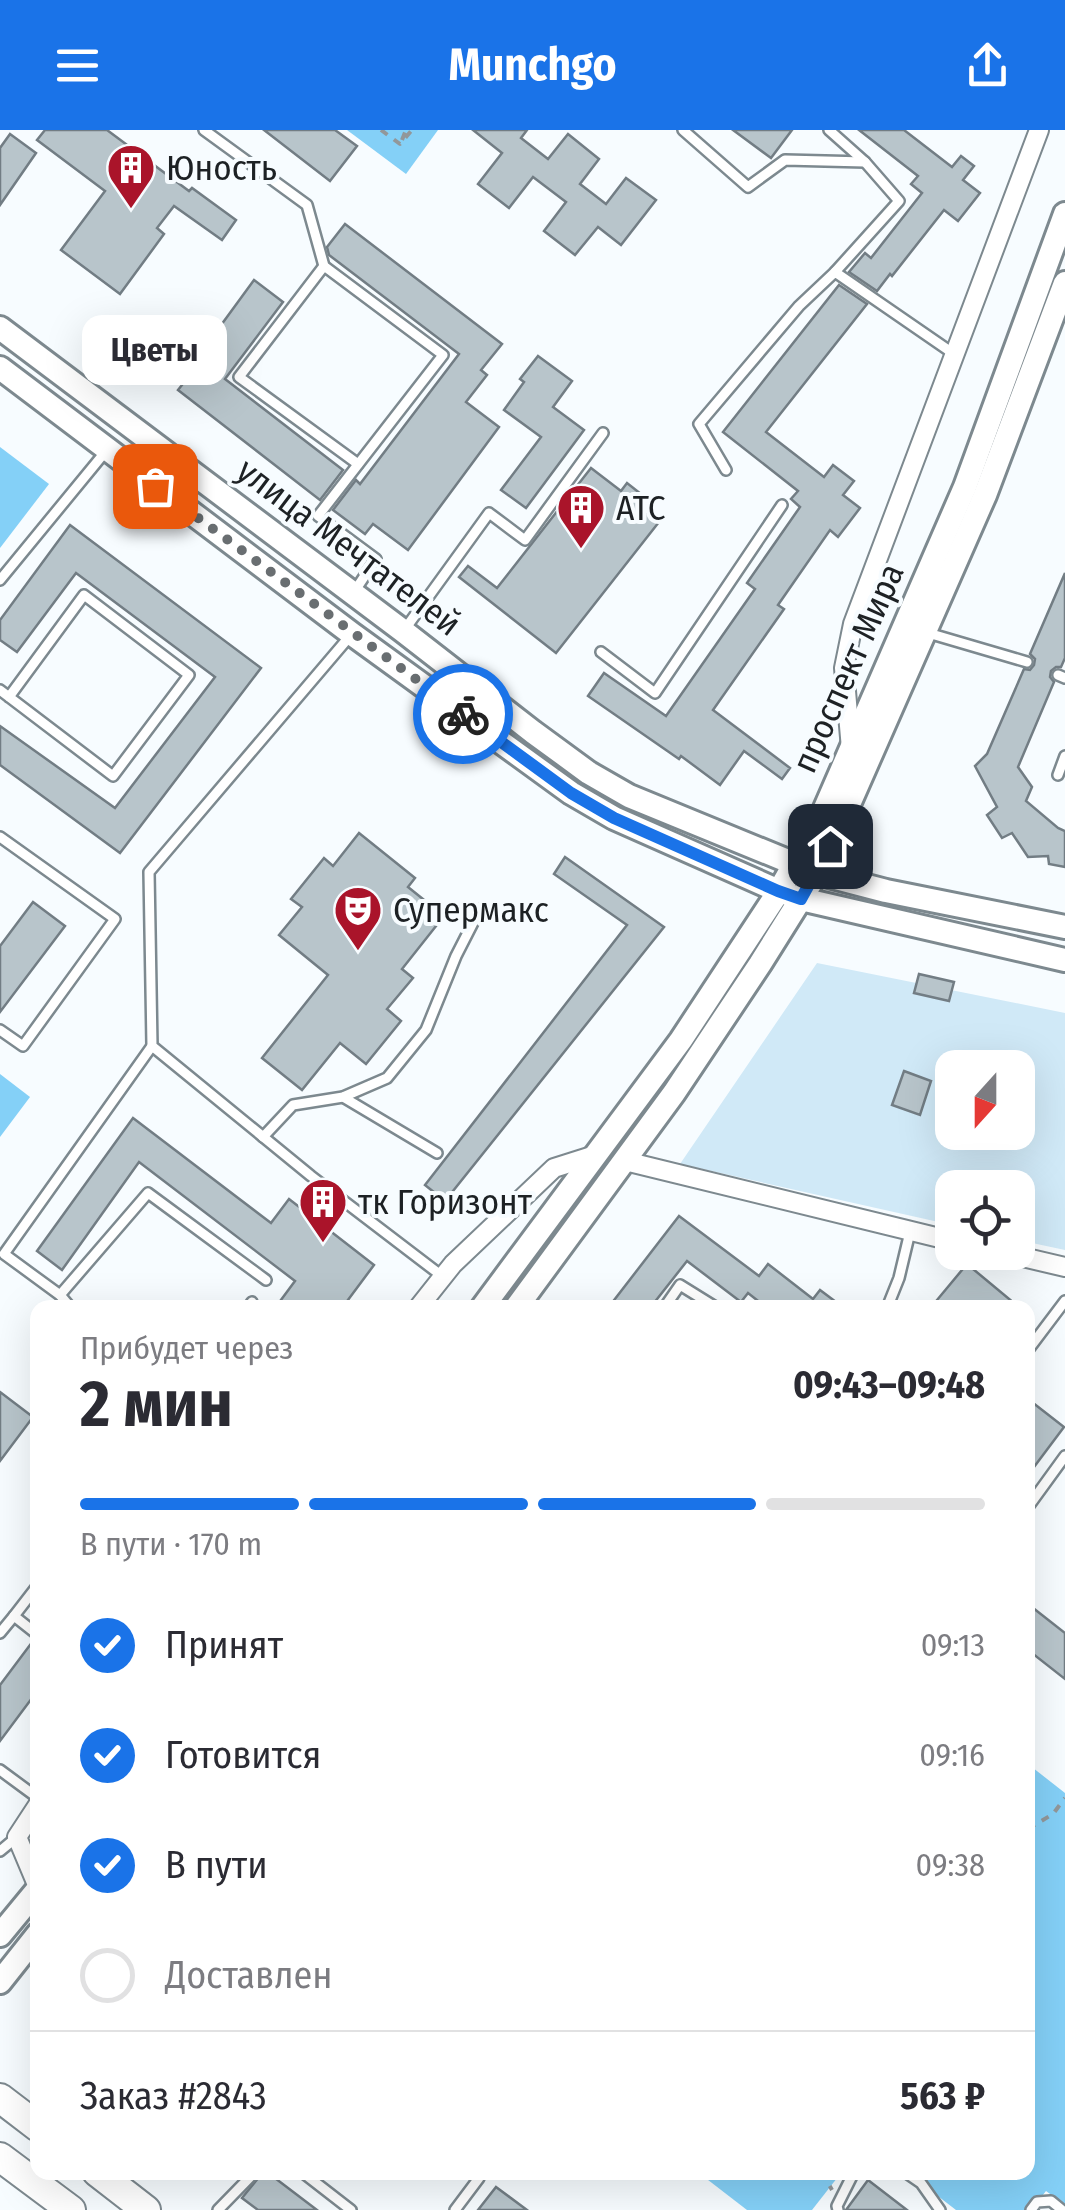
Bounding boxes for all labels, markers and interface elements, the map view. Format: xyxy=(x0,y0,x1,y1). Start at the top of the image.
icon: menu xyxy=(50,38,105,93)
text: Munchgo xyxy=(449,38,616,92)
icon: share xyxy=(960,38,1015,93)
building icon: Юность xyxy=(105,142,157,210)
place label: Юность xyxy=(166,147,277,189)
callout: Цветы xyxy=(82,316,228,386)
text: Цветы xyxy=(111,331,198,369)
pin xyxy=(113,444,198,529)
street label: улица Мечтателей xyxy=(229,449,469,645)
icon: bag xyxy=(128,459,183,514)
building icon: АТС xyxy=(555,482,607,550)
place label: АТС xyxy=(616,487,666,529)
street label: проспект Мира xyxy=(783,557,913,779)
courier xyxy=(413,664,513,764)
icon: bike xyxy=(436,687,491,742)
pin xyxy=(788,804,873,889)
icon: home xyxy=(803,819,858,874)
theatre icon: Супермакс xyxy=(332,884,384,952)
place label: Супермакс xyxy=(393,889,549,931)
north arrow xyxy=(935,1050,1035,1150)
map controls xyxy=(935,1050,1035,1270)
button: locate xyxy=(935,1170,1035,1270)
building icon: тк Горизонт xyxy=(297,1176,349,1244)
place label: тк Горизонт xyxy=(358,1181,533,1223)
text: Прибудет через xyxy=(80,1329,293,1367)
text: 09:43–09:48 xyxy=(793,1362,985,1408)
text: 2 мин xyxy=(80,1365,233,1443)
text: В пути · 170 m xyxy=(80,1525,262,1563)
icon: check xyxy=(80,1618,135,1673)
text: Принят xyxy=(165,1622,283,1668)
text: 09:13 xyxy=(921,1626,985,1664)
icon: check xyxy=(80,1728,135,1783)
text: Готовится xyxy=(165,1732,321,1778)
text: 09:16 xyxy=(919,1736,985,1774)
icon: check xyxy=(80,1838,135,1893)
text: В пути xyxy=(165,1842,268,1888)
text: 09:38 xyxy=(916,1846,985,1884)
text: Доставлен xyxy=(165,1952,332,1998)
text: Заказ #2843 xyxy=(80,2073,267,2119)
text: 563 ₽ xyxy=(900,2073,985,2119)

